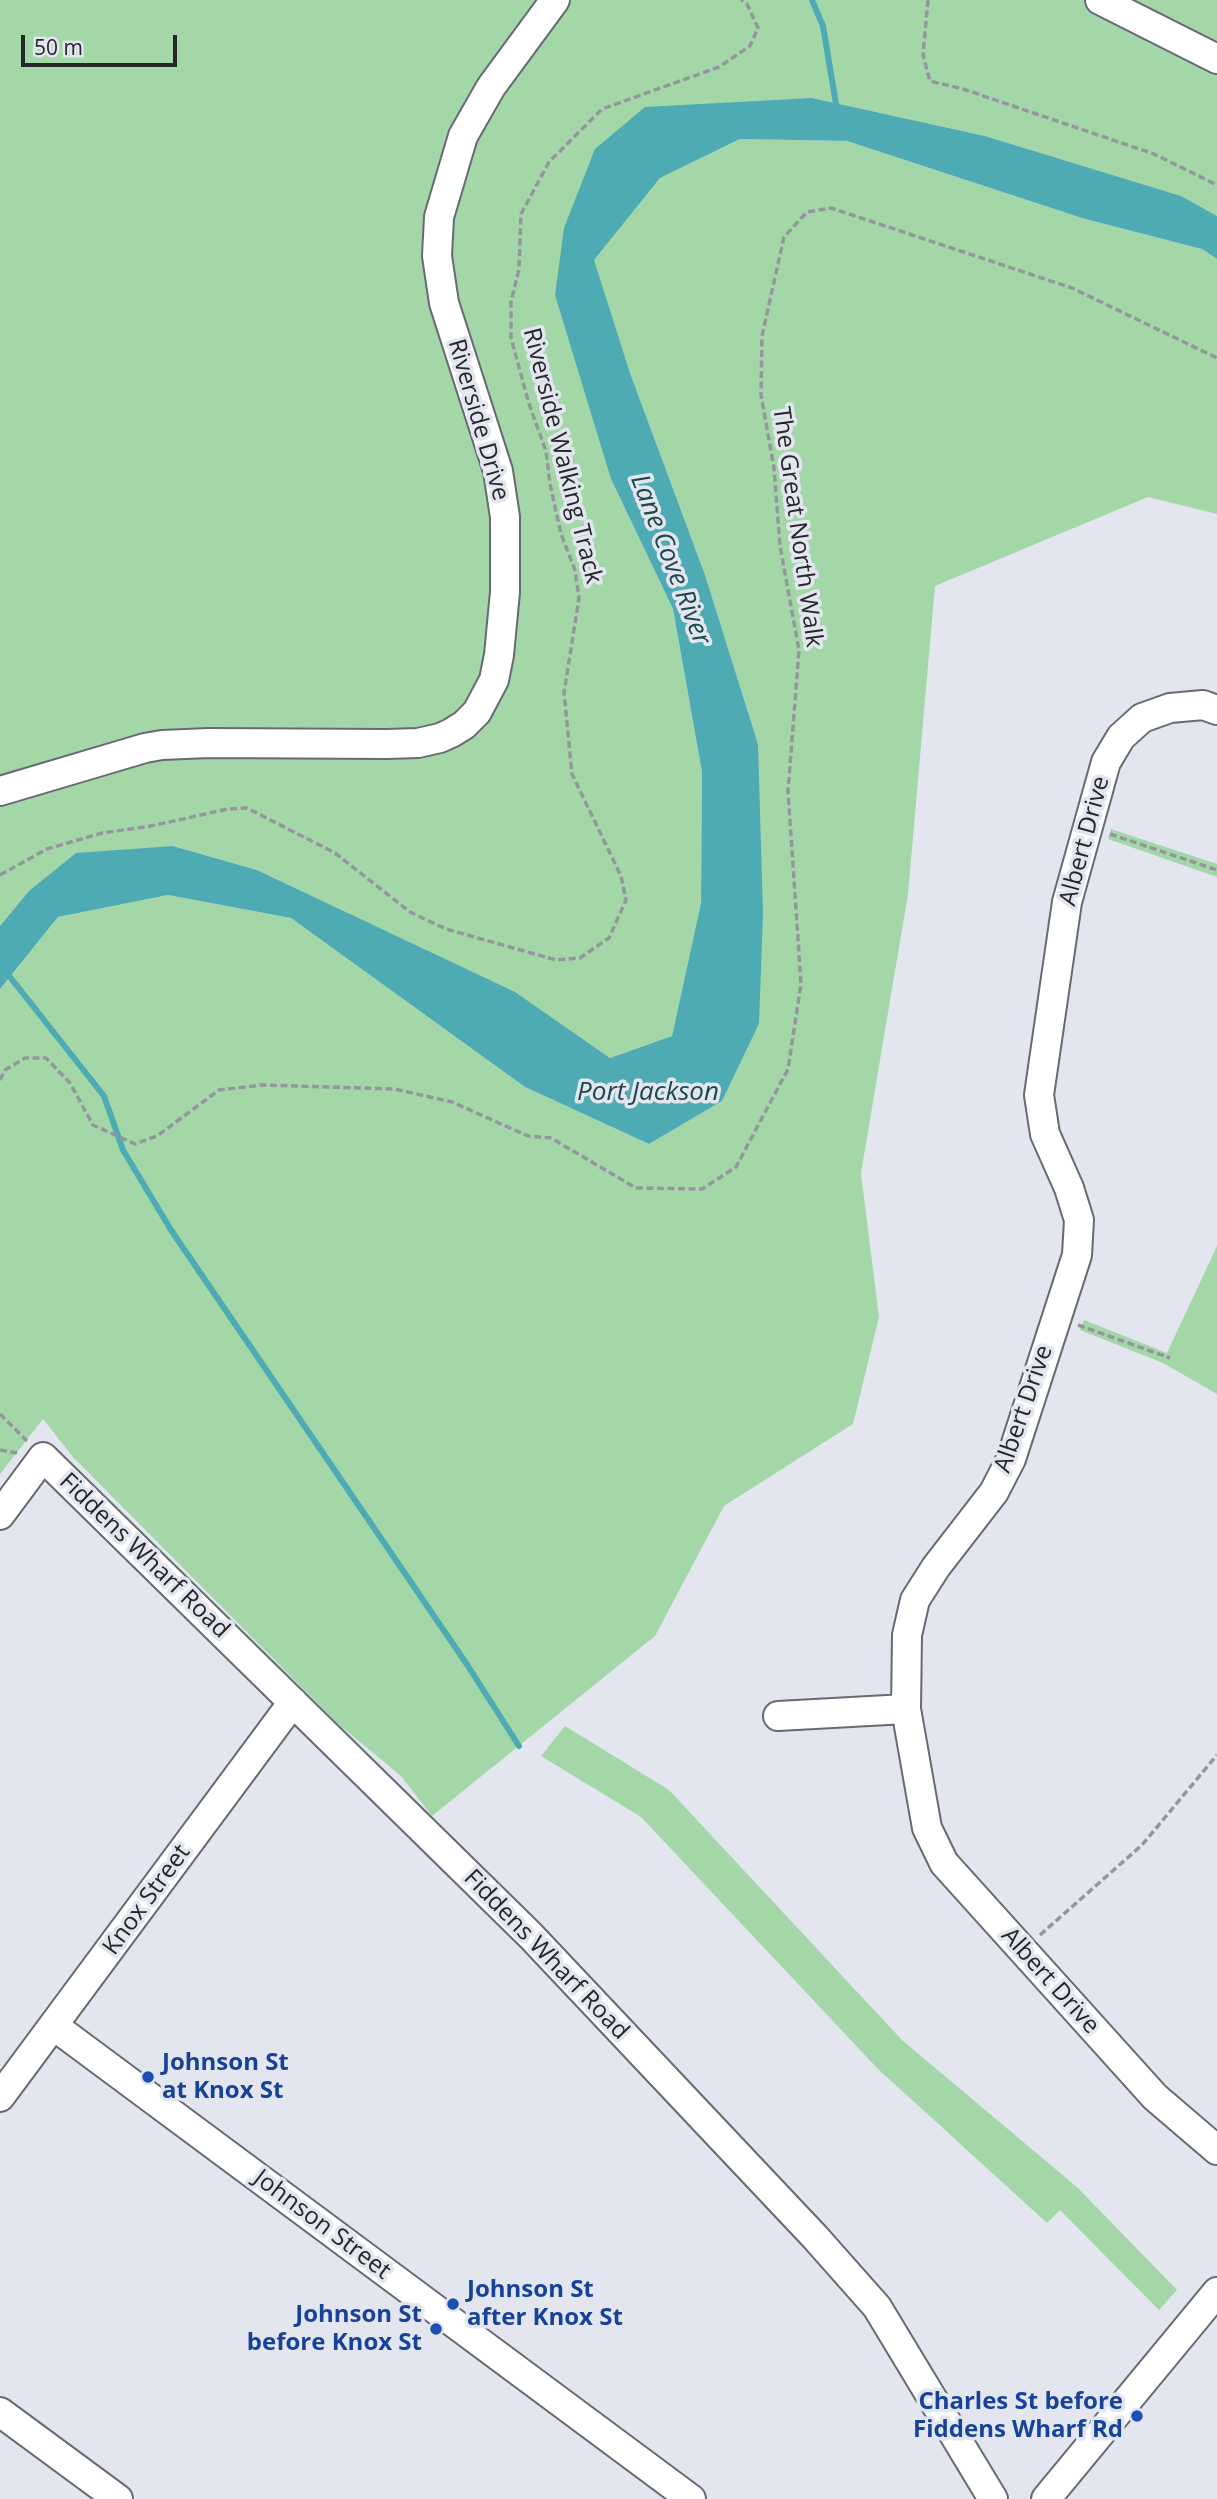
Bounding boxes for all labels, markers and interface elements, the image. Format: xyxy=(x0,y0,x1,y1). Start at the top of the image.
scale bar xyxy=(24,21,180,65)
text: 50 m xyxy=(34,33,83,61)
street label: Riverside Walking Track xyxy=(516,325,608,587)
street label: Riverside Drive xyxy=(441,336,515,504)
street label: The Great North Walk xyxy=(766,405,828,649)
water label: Lane Cove River xyxy=(623,470,717,650)
street label: Albert Drive xyxy=(1054,773,1116,909)
water label: Port Jackson xyxy=(577,1077,719,1109)
street label: Albert Drive xyxy=(989,1342,1059,1476)
street label: Fiddens Wharf Road xyxy=(53,1467,235,1645)
street label: Knox Street xyxy=(97,1839,197,1961)
street label: Fiddens Wharf Road xyxy=(457,1864,635,2046)
street label: Albert Drive xyxy=(995,1922,1105,2040)
place label: Johnson St at Knox St xyxy=(162,2049,289,2105)
marker: Johnson St at Knox St xyxy=(140,2069,156,2085)
street label: Johnson Street xyxy=(248,2164,396,2286)
place label: Johnson St after Knox St xyxy=(467,2276,623,2332)
marker: Johnson St after Knox St xyxy=(445,2296,461,2312)
place label: Johnson St before Knox St xyxy=(247,2301,422,2357)
marker: Johnson St before Knox St xyxy=(428,2321,444,2337)
place label: Charles St before Fiddens Wharf Rd xyxy=(913,2388,1123,2444)
marker: Charles St before Fiddens Wharf Rd xyxy=(1129,2408,1145,2424)

